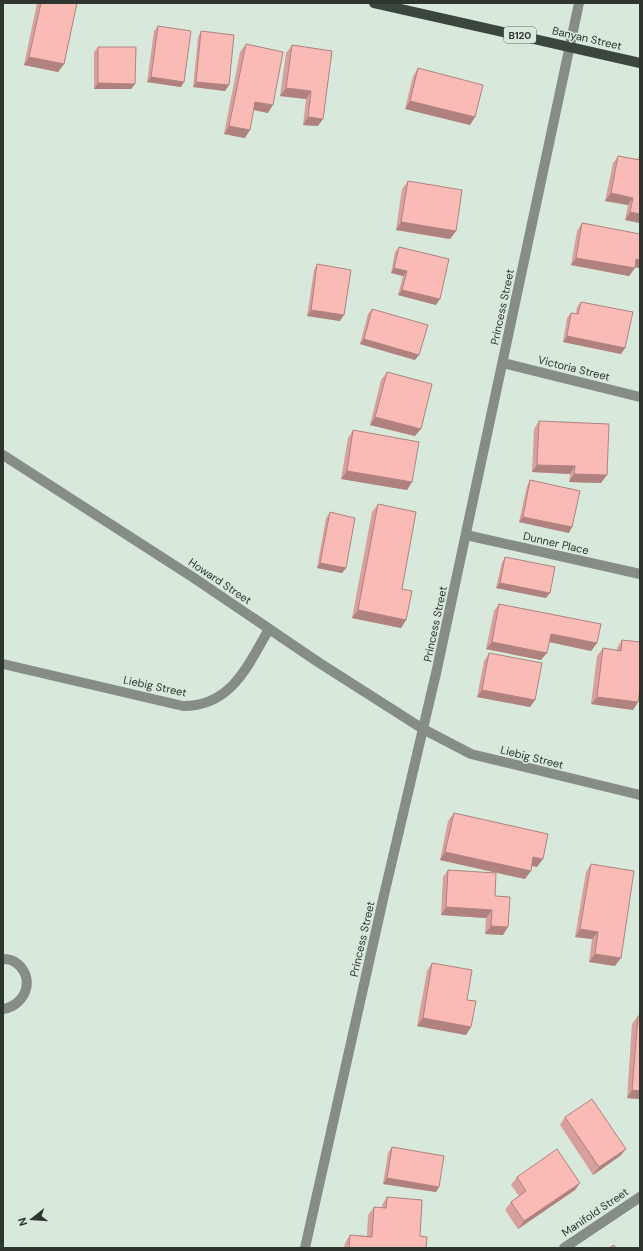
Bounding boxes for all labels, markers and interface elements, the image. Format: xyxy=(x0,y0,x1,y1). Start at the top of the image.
street label: Banyan Street xyxy=(551,23,623,53)
road number: B120 xyxy=(504,27,536,43)
street label: Princess Street xyxy=(487,268,517,346)
street label: Victoria Street xyxy=(537,352,611,384)
street label: Dunner Place xyxy=(522,529,590,557)
street label: Howard Street xyxy=(186,555,254,607)
street label: Princess Street xyxy=(420,585,450,663)
street label: Liebig Street xyxy=(122,672,188,700)
street label: Liebig Street xyxy=(499,742,565,772)
street label: Princess Street xyxy=(347,900,377,978)
street label: Manifold Street xyxy=(559,1184,631,1240)
north arrow xyxy=(12,1199,52,1239)
text: N xyxy=(15,1216,30,1228)

